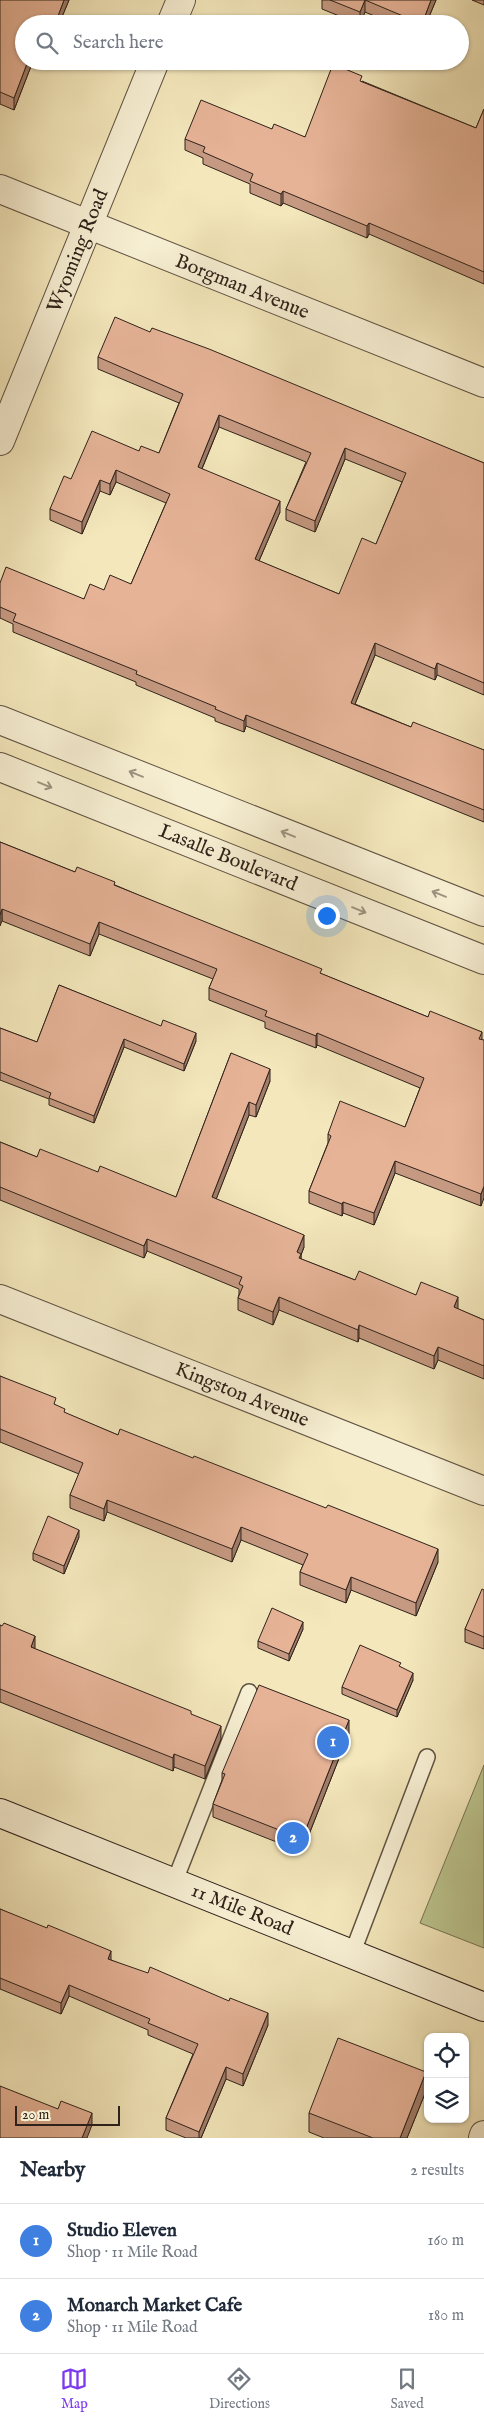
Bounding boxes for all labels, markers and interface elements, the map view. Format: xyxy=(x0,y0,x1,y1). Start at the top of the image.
search box xyxy=(15,15,469,70)
icon: search xyxy=(33,29,61,57)
text: Search here xyxy=(73,31,164,55)
street label: Wyoming Road xyxy=(42,185,114,316)
street label: Borgman Avenue xyxy=(171,249,313,325)
one-way arrow xyxy=(129,769,144,778)
one-way arrow xyxy=(37,781,52,790)
street label: Lasalle Boulevard xyxy=(155,819,301,897)
one-way arrow xyxy=(280,829,296,838)
one-way arrow xyxy=(432,889,447,898)
your location xyxy=(314,903,340,929)
one-way arrow xyxy=(351,906,366,915)
street label: Kingston Avenue xyxy=(171,1357,313,1433)
pin: 1 xyxy=(317,1723,349,1761)
pin: 2 xyxy=(277,1819,309,1857)
street label: 11 Mile Road xyxy=(187,1878,297,1942)
map controls xyxy=(424,2033,469,2123)
button: locate xyxy=(424,2033,469,2078)
button: layers xyxy=(424,2078,469,2123)
scale bar xyxy=(15,2103,120,2126)
text: 20 m xyxy=(22,2106,49,2124)
text: Nearby xyxy=(20,2157,85,2184)
text: 2 results xyxy=(410,2161,464,2181)
text: Studio Eleven xyxy=(67,2219,177,2243)
text: 1 xyxy=(33,2231,39,2251)
text: 160 m xyxy=(428,2231,464,2251)
text: Shop · 11 Mile Road xyxy=(67,2243,198,2263)
text: Monarch Market Cafe xyxy=(67,2294,242,2318)
text: 2 xyxy=(32,2306,40,2326)
text: 180 m xyxy=(428,2306,464,2326)
text: Shop · 11 Mile Road xyxy=(67,2318,198,2338)
tab: Map xyxy=(60,2365,88,2413)
tab: Directions xyxy=(209,2365,270,2413)
tab: Saved xyxy=(391,2365,424,2413)

